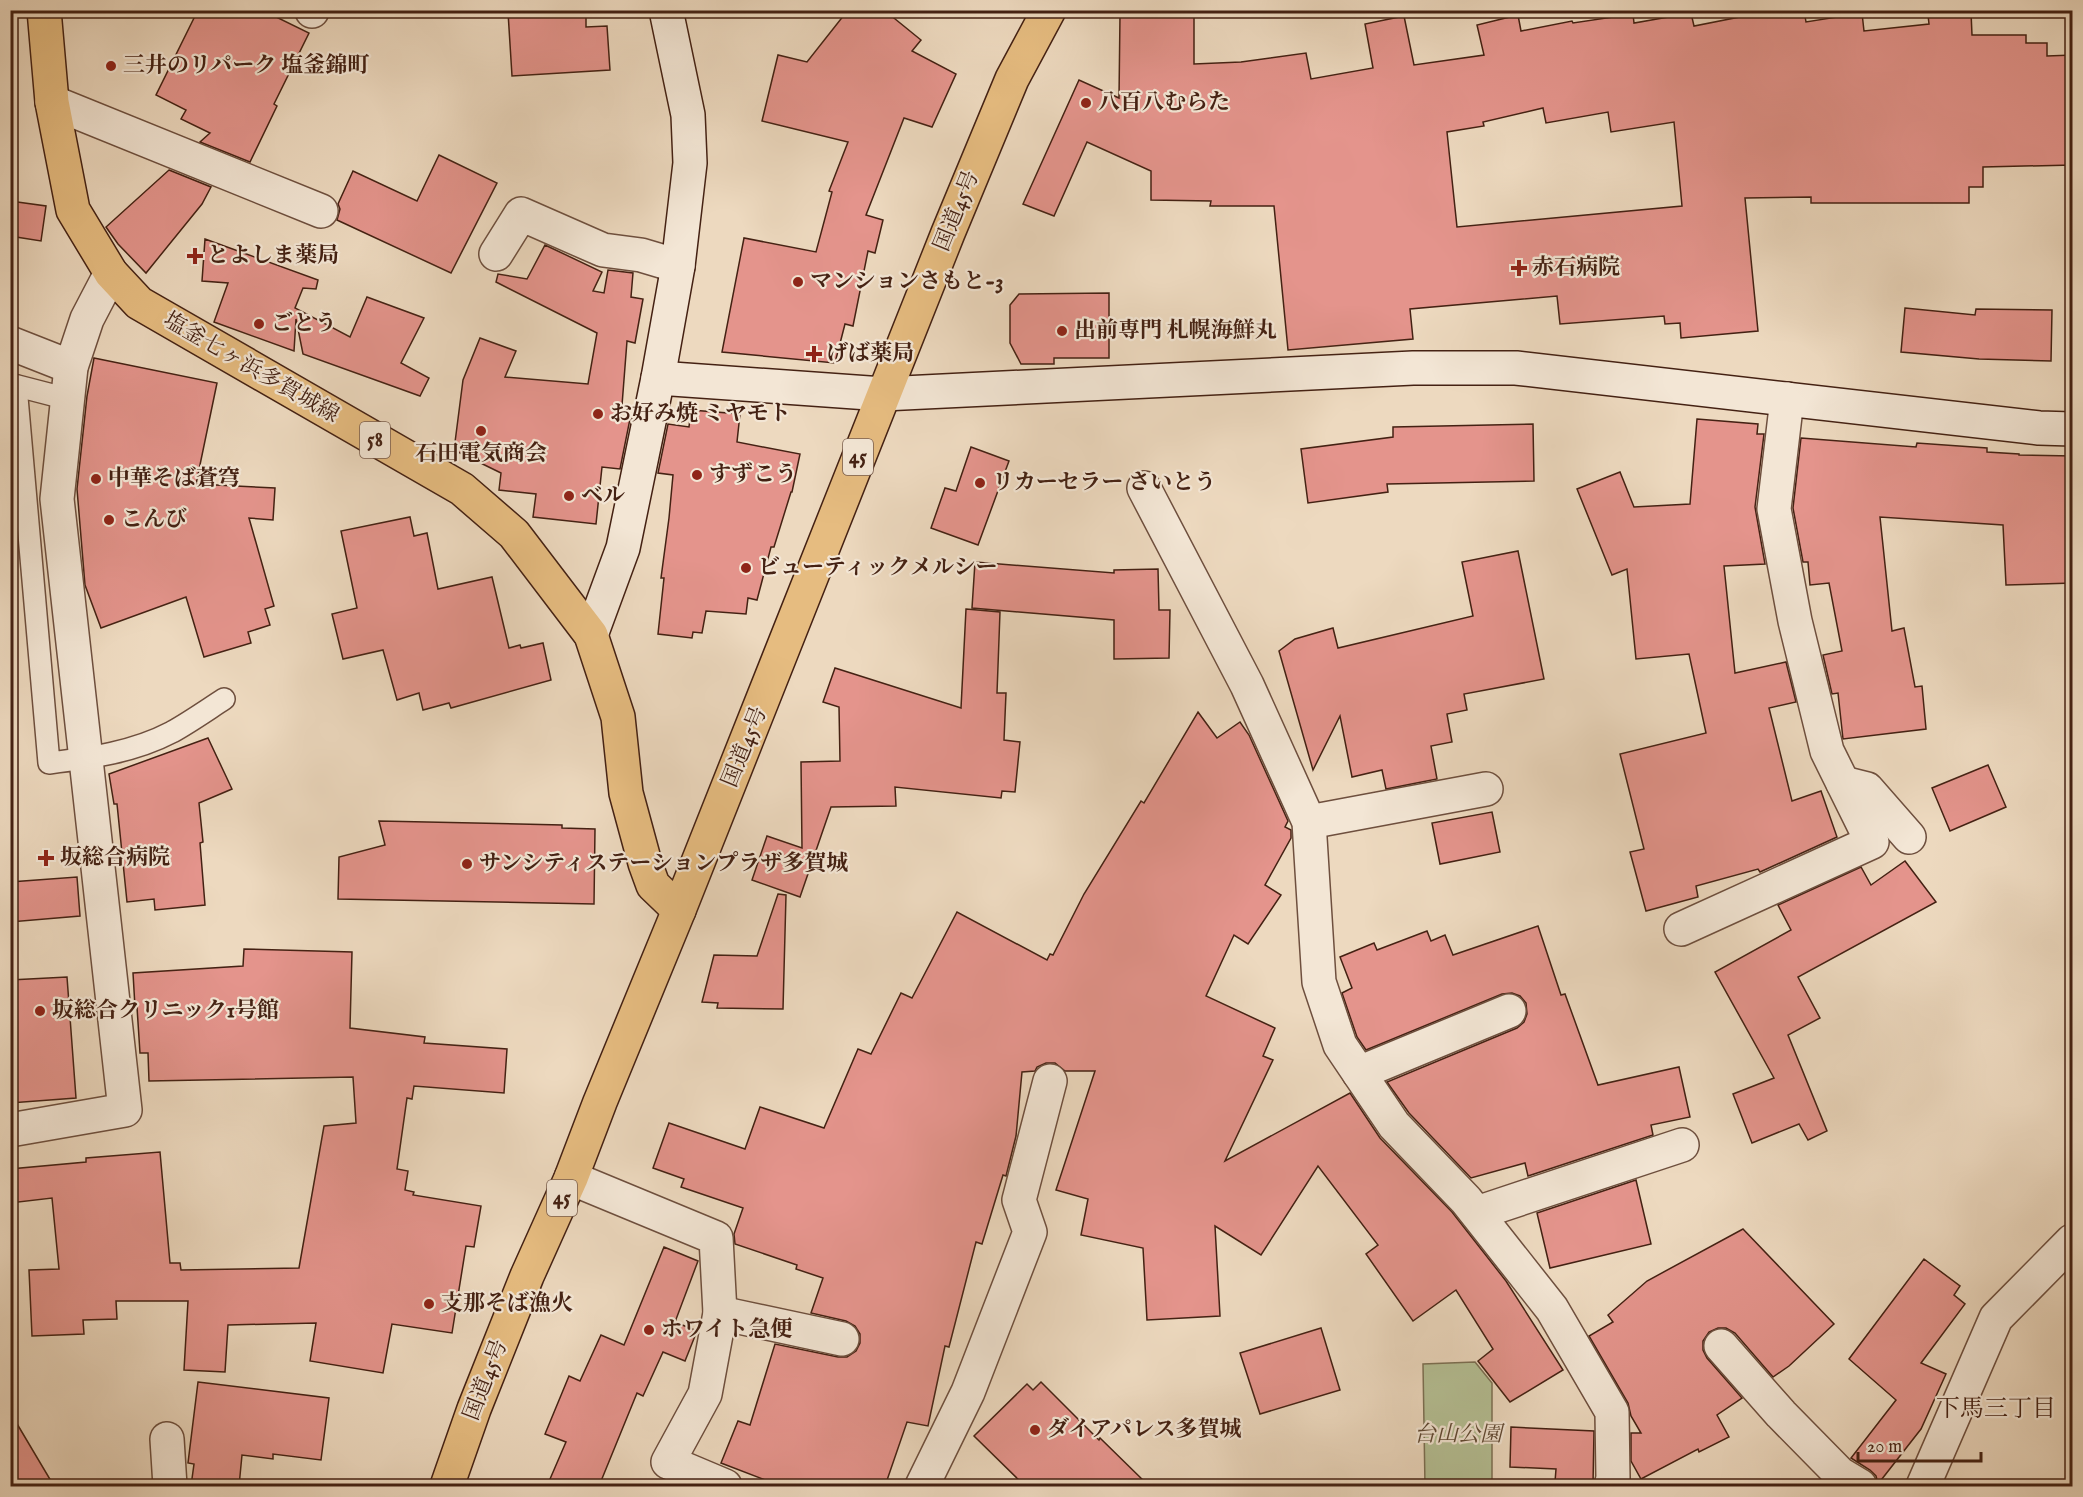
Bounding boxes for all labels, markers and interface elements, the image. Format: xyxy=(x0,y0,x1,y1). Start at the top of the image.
place label: 三井のリパーク 塩釜錦町 xyxy=(123,52,369,80)
marker: 三井のリパーク 塩釜錦町 xyxy=(104,59,118,73)
place label: 八百八むらた xyxy=(1098,89,1230,117)
marker: 八百八むらた xyxy=(1079,96,1093,110)
street label: 国道45号 xyxy=(928,167,986,255)
place label: とよしま薬局 xyxy=(207,242,339,270)
marker: とよしま薬局 xyxy=(188,249,202,263)
place label: 赤石病院 xyxy=(1532,254,1620,282)
marker: 赤石病院 xyxy=(1510,259,1528,277)
place label: マンションさもと-3 xyxy=(810,268,1003,296)
marker: マンションさもと-3 xyxy=(791,275,805,289)
street label: 塩釜七ヶ浜多賀城線 xyxy=(158,306,344,430)
place label: ごとう xyxy=(271,310,337,338)
marker: ごとう xyxy=(252,317,266,331)
place label: 出前専門 札幌海鮮丸 xyxy=(1074,317,1277,345)
marker: 出前専門 札幌海鮮丸 xyxy=(1055,324,1069,338)
place label: げば薬局 xyxy=(826,340,914,368)
marker: げば薬局 xyxy=(807,347,821,361)
place label: お好み焼 ミヤモト xyxy=(610,400,791,428)
marker: お好み焼 ミヤモト xyxy=(591,407,605,421)
road number: 58 xyxy=(360,422,390,458)
marker: 石田電気商会 xyxy=(474,424,488,438)
road number: 45 xyxy=(843,439,873,475)
place label: 石田電気商会 xyxy=(415,440,547,468)
place label: すずこう xyxy=(709,461,797,489)
place label: 中華そば蒼穹 xyxy=(108,465,240,493)
marker: すずこう xyxy=(690,468,704,482)
place label: リカーセラー さいとう xyxy=(992,469,1216,497)
marker: 中華そば蒼穹 xyxy=(89,472,103,486)
marker: リカーセラー さいとう xyxy=(973,476,987,490)
place label: ベル xyxy=(581,482,625,510)
marker: ベル xyxy=(562,489,576,503)
place label: こんび xyxy=(121,506,187,534)
marker: こんび xyxy=(102,513,116,527)
place label: ビューティックメルシー xyxy=(758,554,997,582)
marker: ビューティックメルシー xyxy=(739,561,753,575)
street label: 国道45号 xyxy=(716,703,774,791)
place label: 坂総合病院 xyxy=(60,844,170,872)
marker: 坂総合病院 xyxy=(37,849,55,867)
place label: サンシティステーションプラザ多賀城 xyxy=(479,850,848,878)
marker: サンシティステーションプラザ多賀城 xyxy=(460,857,474,871)
place label: 坂総合クリニック1号館 xyxy=(52,997,279,1025)
marker: 坂総合クリニック1号館 xyxy=(33,1004,47,1018)
road number: 45 xyxy=(547,1180,577,1216)
place label: 支那そば漁火 xyxy=(441,1290,573,1318)
marker: 支那そば漁火 xyxy=(422,1297,436,1311)
place label: ホワイト急便 xyxy=(661,1316,792,1344)
marker: ホワイト急便 xyxy=(642,1323,656,1337)
street label: 国道45号 xyxy=(458,1335,514,1425)
district label: 下馬三丁目 xyxy=(1936,1394,2056,1425)
place label: ダイアパレス多賀城 xyxy=(1047,1416,1241,1444)
park label: 台山公園 xyxy=(1414,1421,1505,1449)
marker: ダイアパレス多賀城 xyxy=(1028,1423,1042,1437)
scale bar xyxy=(1858,1425,1981,1463)
text: 20 m xyxy=(1867,1436,1902,1459)

